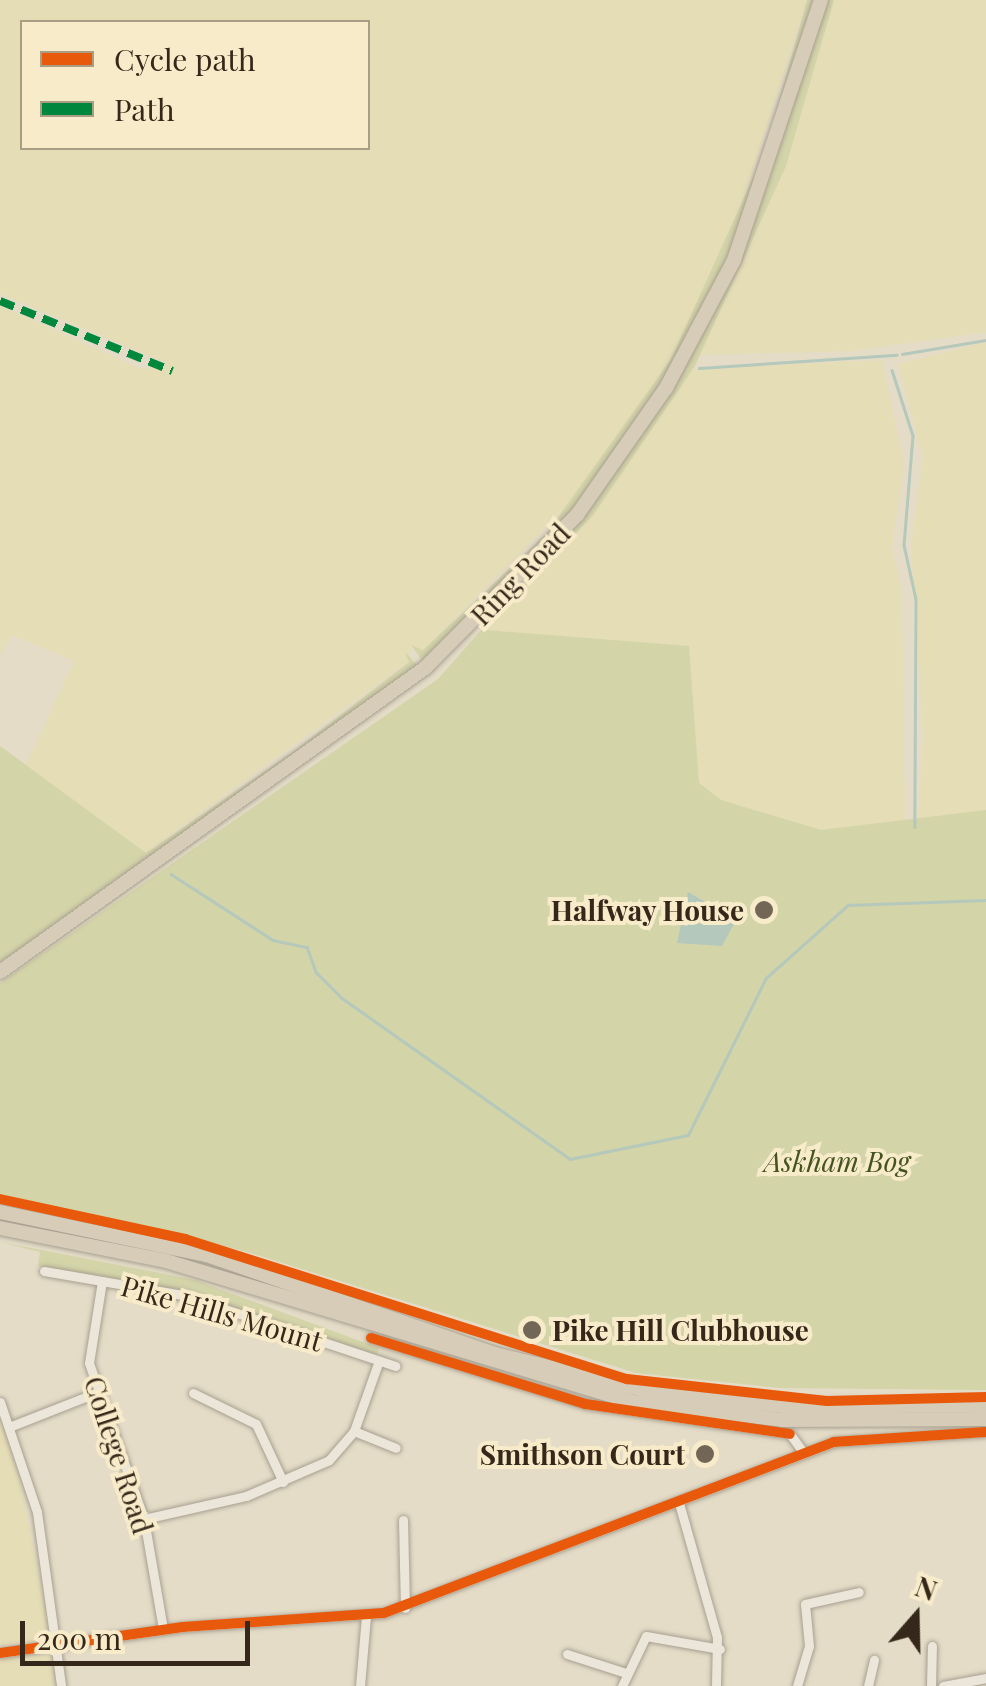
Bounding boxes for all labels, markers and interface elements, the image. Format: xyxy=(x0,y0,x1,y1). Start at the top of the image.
legend xyxy=(20,20,370,150)
text: Cycle path xyxy=(114,39,256,79)
text: Path xyxy=(114,89,175,129)
street label: Ring Road xyxy=(463,516,577,632)
place label: Halfway House xyxy=(550,893,744,927)
marker: Halfway House xyxy=(753,899,775,921)
park label: Askham Bog xyxy=(764,1144,910,1178)
street label: Pike Hills Mount xyxy=(118,1268,326,1358)
place label: Pike Hill Clubhouse xyxy=(552,1313,809,1347)
marker: Pike Hill Clubhouse xyxy=(521,1319,543,1341)
street label: College Road xyxy=(78,1372,160,1538)
place label: Smithson Court xyxy=(480,1437,685,1471)
marker: Smithson Court xyxy=(694,1443,716,1465)
north arrow xyxy=(866,1566,966,1666)
text: N xyxy=(911,1566,942,1608)
scale bar xyxy=(25,1601,255,1663)
text: 200 m xyxy=(37,1618,121,1658)

